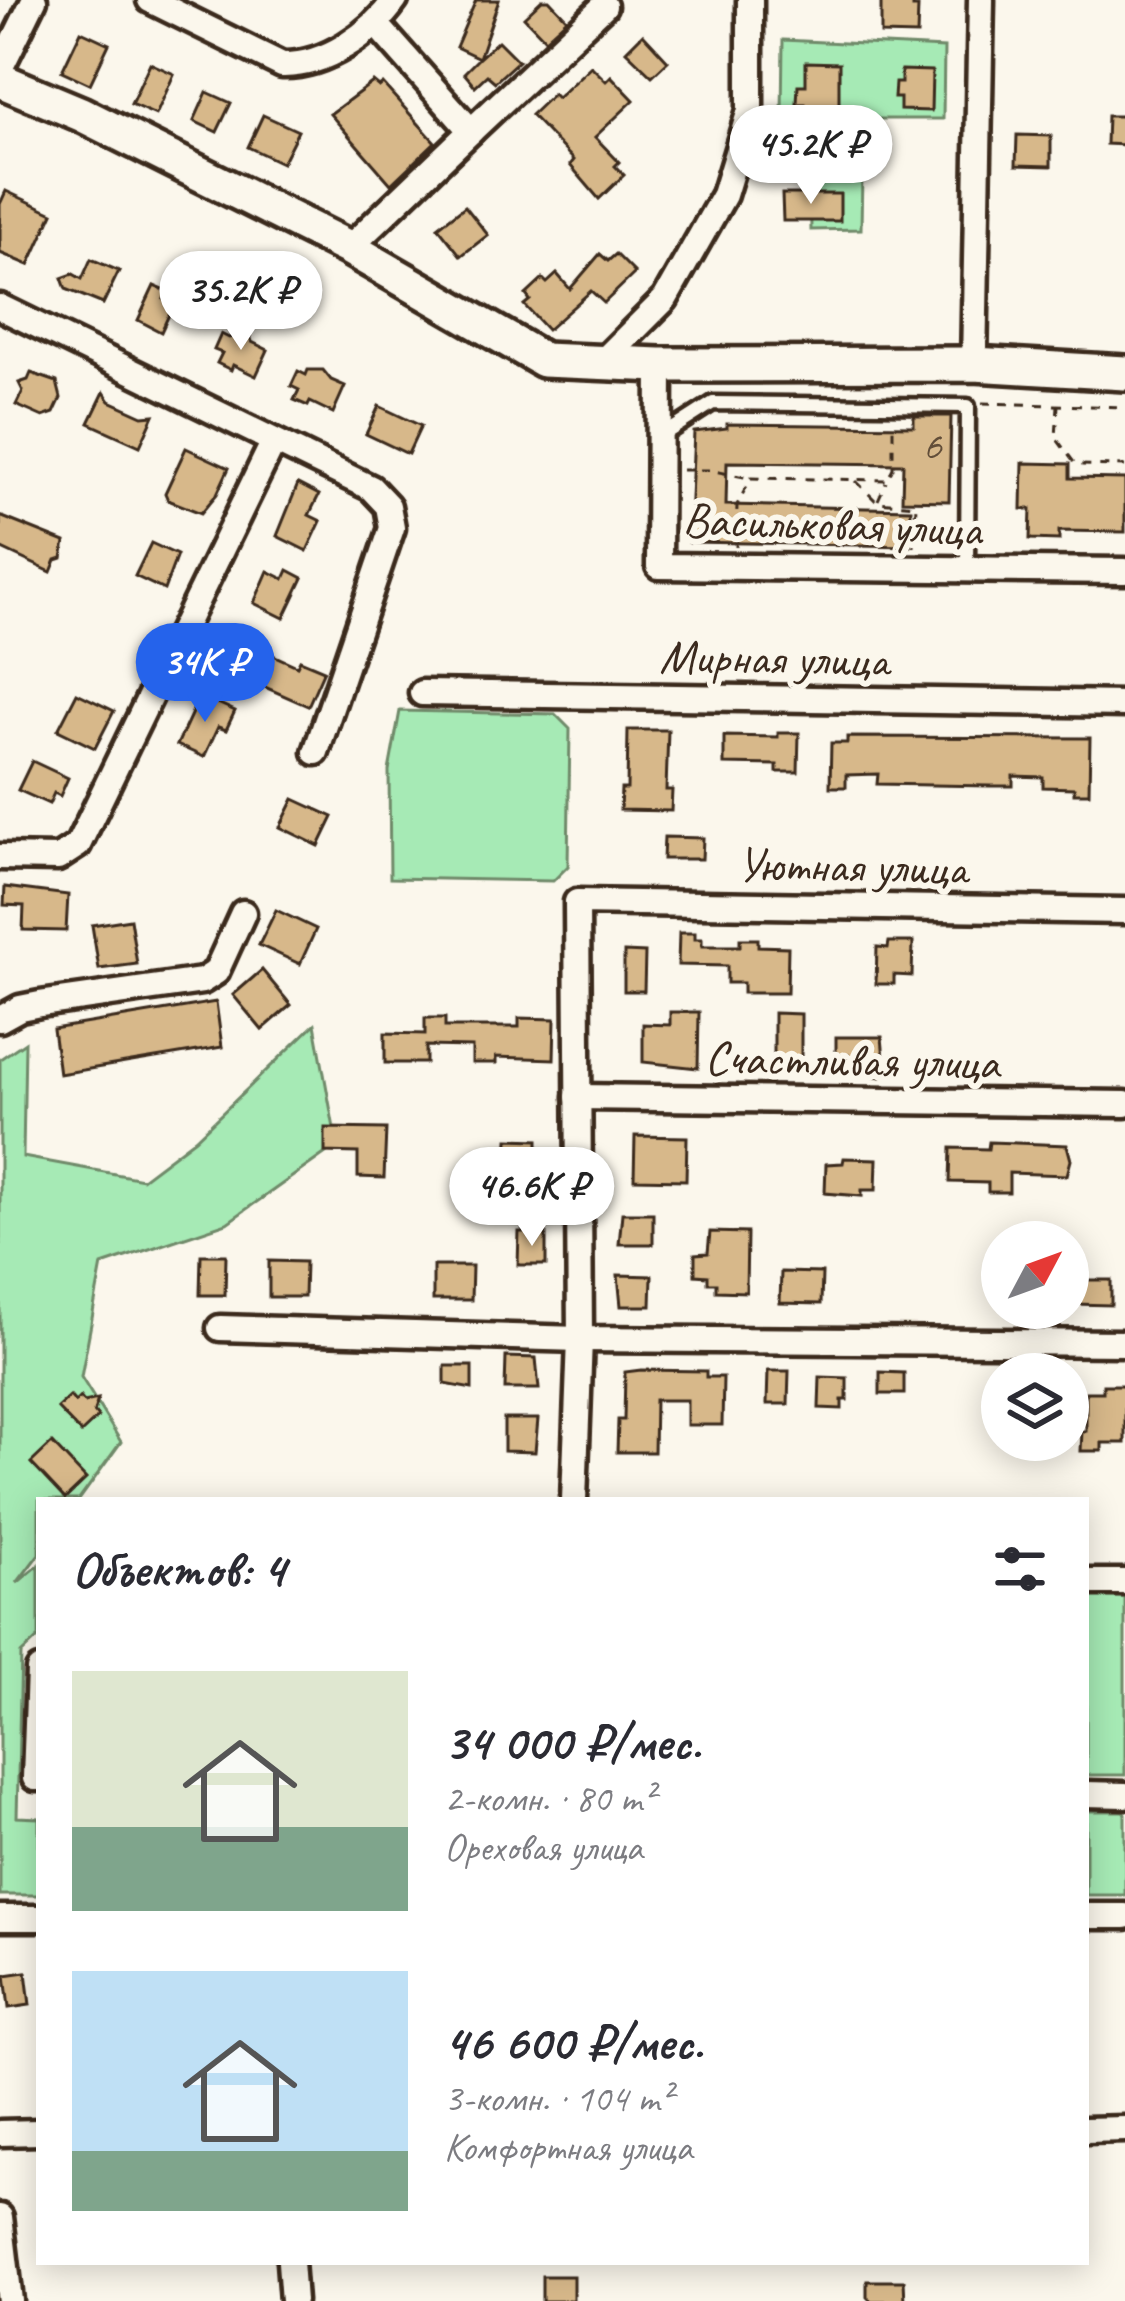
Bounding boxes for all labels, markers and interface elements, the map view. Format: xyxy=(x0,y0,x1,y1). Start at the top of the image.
pin: 45.2K ₽ xyxy=(700,105,922,207)
text: 45.2K ₽ xyxy=(756,119,866,168)
pin: 35.2K ₽ xyxy=(130,251,352,353)
text: 35.2K ₽ xyxy=(186,265,296,314)
house number: 6 xyxy=(923,419,943,472)
street label: Васильковая улица xyxy=(682,489,985,559)
pin: 34K ₽ xyxy=(121,623,289,725)
street label: Мирная улица xyxy=(659,626,893,690)
text: 34K ₽ xyxy=(163,637,247,686)
street label: Уютная улица xyxy=(737,834,972,898)
street label: Счастливая улица xyxy=(704,1027,1003,1093)
pin: 46.6K ₽ xyxy=(421,1147,643,1249)
text: 46.6K ₽ xyxy=(476,1161,588,1210)
north arrow xyxy=(981,1221,1089,1329)
map controls xyxy=(981,1221,1089,1461)
button: layers xyxy=(981,1353,1089,1461)
icon: filters xyxy=(987,1536,1053,1602)
text: Объектов: 4 xyxy=(72,1537,285,1601)
text: 34 000 ₽/мес. xyxy=(444,1710,701,1774)
icon: home xyxy=(168,1719,312,1863)
text: 2-комн. · 80 m² xyxy=(444,1774,654,1823)
text: Ореховая улица xyxy=(444,1823,643,1872)
text: 46 600 ₽/мес. xyxy=(444,2010,703,2074)
icon: home xyxy=(168,2019,312,2163)
text: 3-комн. · 104 m² xyxy=(444,2074,672,2123)
text: Комфортная улица xyxy=(444,2123,692,2172)

